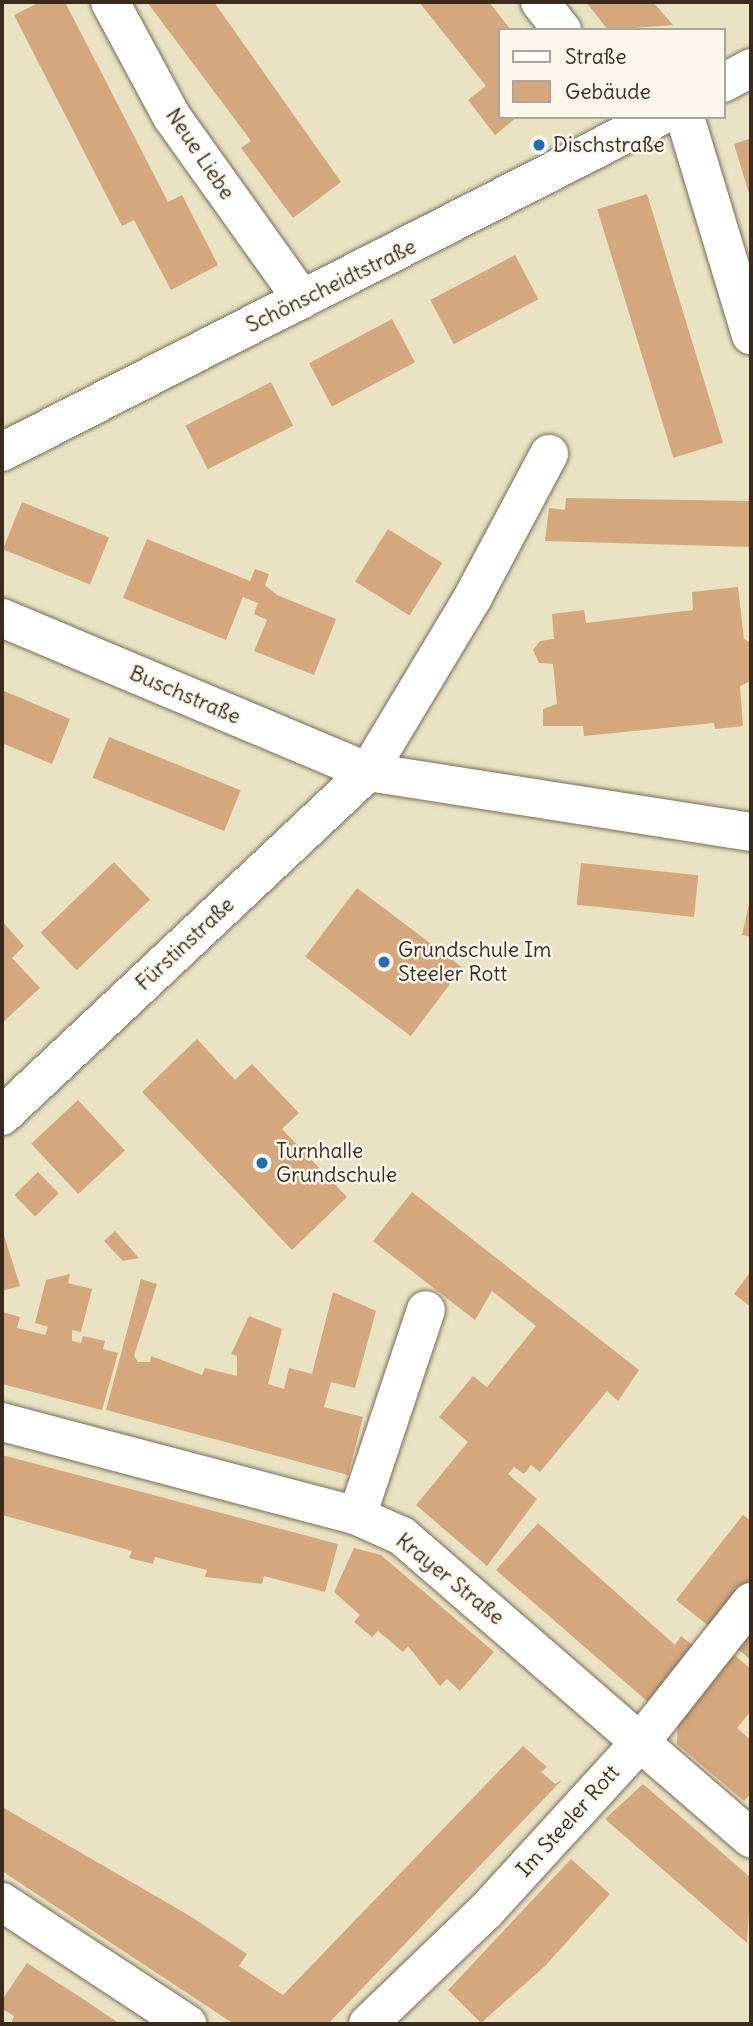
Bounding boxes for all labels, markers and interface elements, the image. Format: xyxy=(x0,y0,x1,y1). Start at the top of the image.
legend xyxy=(498,28,725,119)
text: Straße xyxy=(565,43,626,70)
text: Gebäude xyxy=(565,78,651,105)
street label: Neue Liebe xyxy=(160,104,240,204)
place label: Dischstraße xyxy=(553,132,665,158)
marker: Dischstraße xyxy=(531,137,547,153)
street label: Schönscheidtstraße xyxy=(242,234,420,338)
street label: Buschstraße xyxy=(126,660,244,730)
street label: Fürstinstraße xyxy=(131,892,239,996)
place label: Grundschule Im Steeler Rott xyxy=(398,937,551,987)
marker: Grundschule Im Steeler Rott xyxy=(376,954,392,970)
place label: Turnhalle Grundschule xyxy=(276,1138,397,1188)
marker: Turnhalle Grundschule xyxy=(254,1155,270,1171)
street label: Krayer Straße xyxy=(391,1528,509,1630)
street label: Im Steeler Rott xyxy=(511,1760,625,1882)

